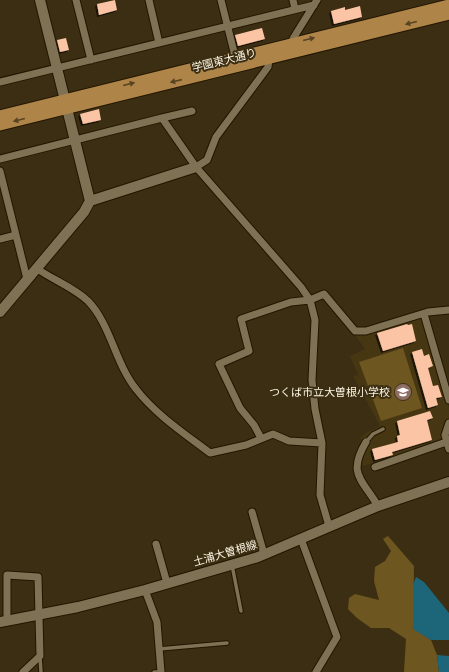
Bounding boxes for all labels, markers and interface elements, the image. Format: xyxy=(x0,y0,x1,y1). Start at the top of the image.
one-way arrow xyxy=(405,20,417,26)
one-way arrow xyxy=(303,36,315,42)
street label: 学園東大通り xyxy=(191,46,257,74)
one-way arrow xyxy=(170,78,182,84)
one-way arrow xyxy=(123,81,135,87)
one-way arrow xyxy=(13,117,25,123)
school or university icon: つくば市立大曽根小学校 xyxy=(393,382,413,402)
place label: つくば市立大曽根小学校 xyxy=(269,386,390,398)
street label: 土浦大曽根線 xyxy=(192,538,258,568)

